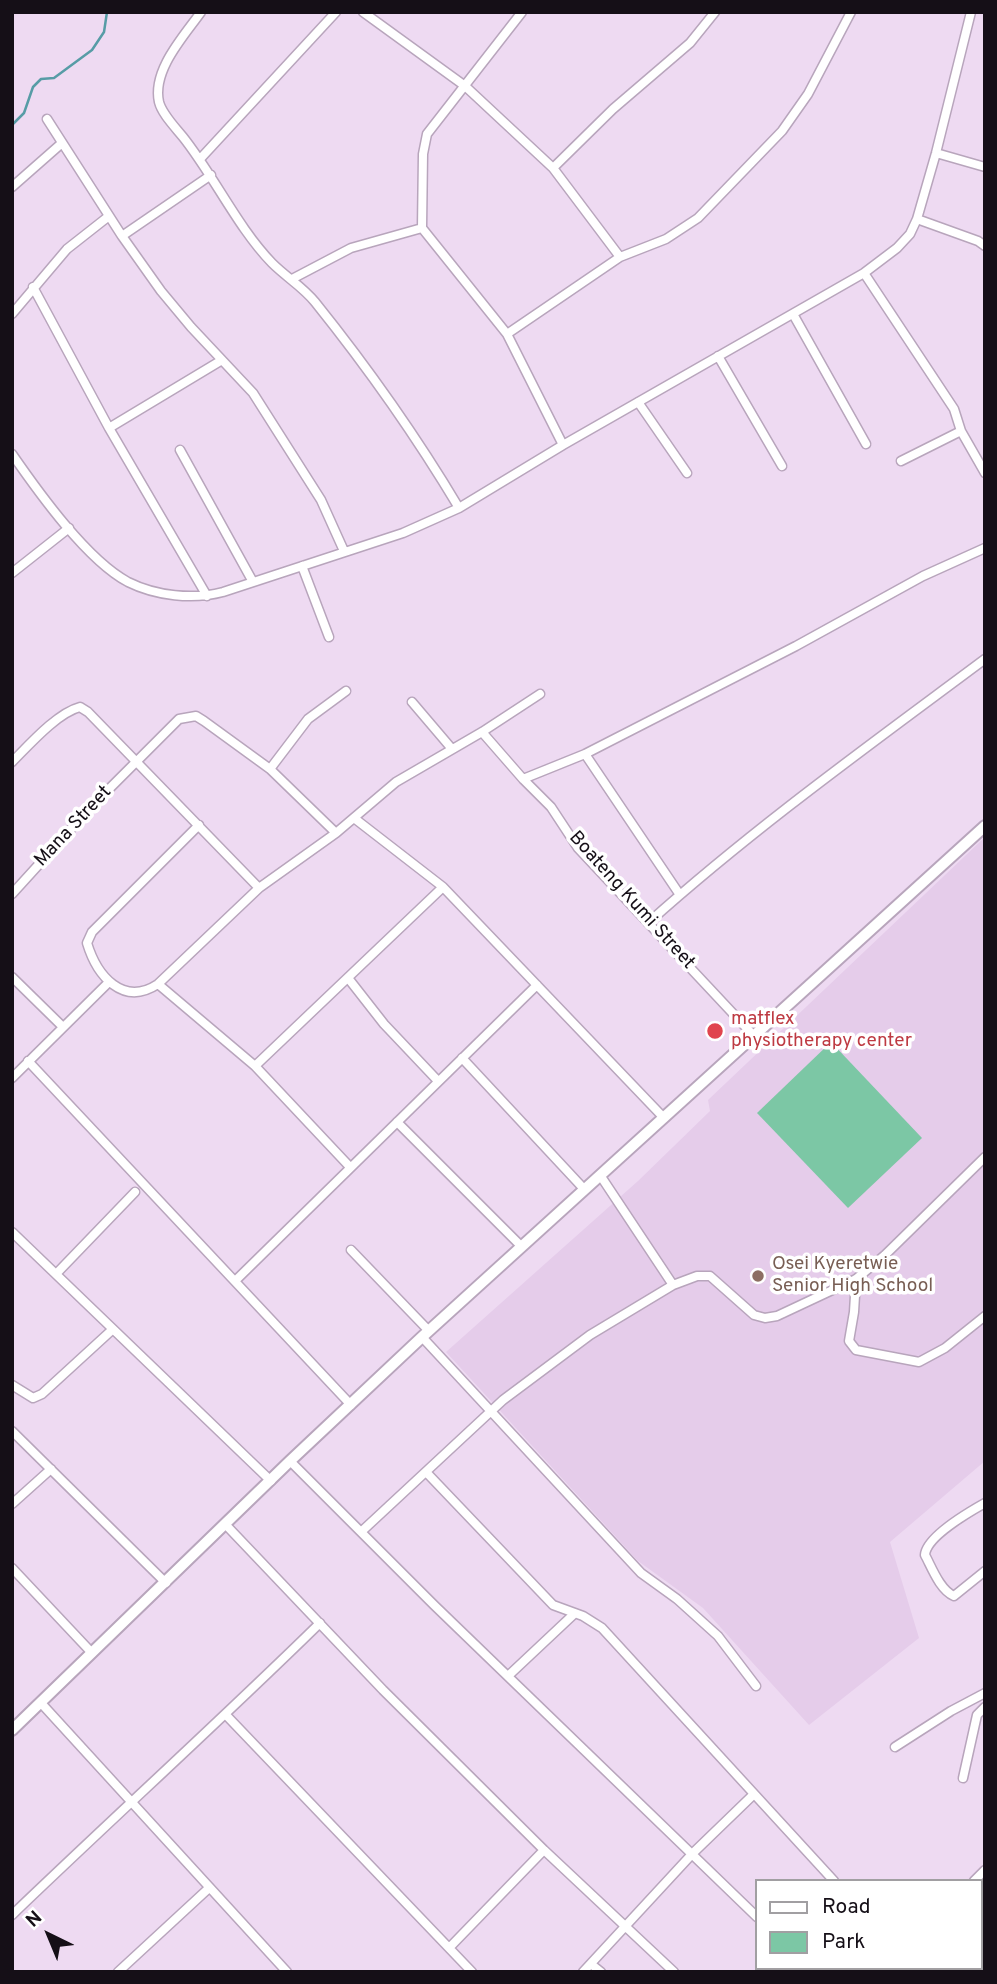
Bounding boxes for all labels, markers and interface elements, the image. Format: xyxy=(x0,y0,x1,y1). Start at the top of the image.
street label: Mana Street xyxy=(31,782,117,872)
street label: Boateng Kumi Street xyxy=(563,827,699,975)
place label: matflex physiotherapy center xyxy=(731,1009,912,1053)
marker: matflex physiotherapy center xyxy=(705,1021,725,1041)
place label: Osei Kyeretwie Senior High School xyxy=(772,1254,933,1298)
marker: Osei Kyeretwie Senior High School xyxy=(750,1268,766,1284)
legend xyxy=(755,1879,983,1970)
text: Road xyxy=(822,1894,871,1921)
north arrow xyxy=(14,1900,84,1970)
text: N xyxy=(22,1906,48,1933)
text: Park xyxy=(822,1929,865,1956)

